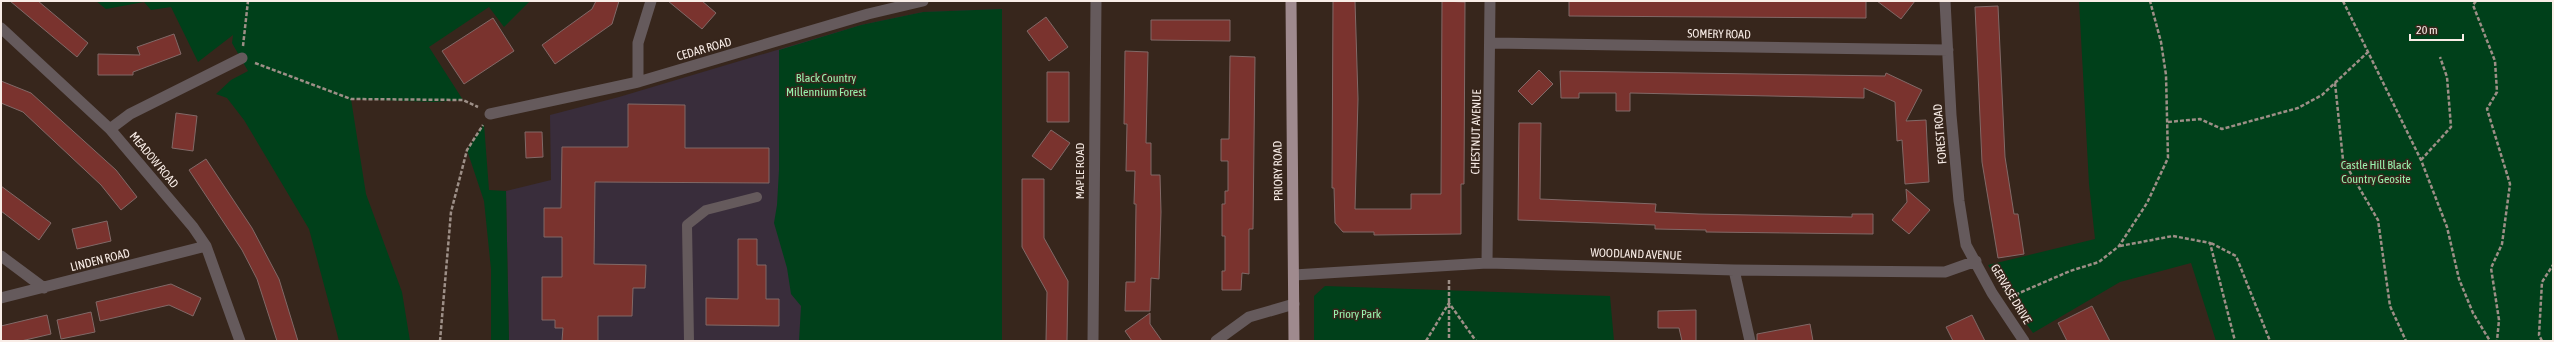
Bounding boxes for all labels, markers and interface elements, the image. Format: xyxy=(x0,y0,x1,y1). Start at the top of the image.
scale bar xyxy=(2410,16,2463,42)
text: 20 m xyxy=(2416,23,2438,37)
street label: SOMERY ROAD xyxy=(1687,26,1751,42)
street label: CEDAR ROAD xyxy=(675,34,733,63)
park label: Black Country Millennium Forest xyxy=(786,71,866,99)
street label: CHESTNUT AVENUE xyxy=(1468,89,1484,175)
street label: FOREST ROAD xyxy=(1930,103,1950,165)
street label: MEADOW ROAD xyxy=(127,129,182,191)
street label: PRIORY ROAD xyxy=(1270,140,1286,201)
street label: MAPLE ROAD xyxy=(1073,142,1087,199)
park label: Castle Hill Black Country Geosite xyxy=(2341,158,2412,186)
street label: WOODLAND AVENUE xyxy=(1590,245,1682,263)
street label: LINDEN ROAD xyxy=(69,246,131,274)
street label: GERVASE DRIVE xyxy=(1988,261,2034,327)
park label: Priory Park xyxy=(1333,307,1382,321)

